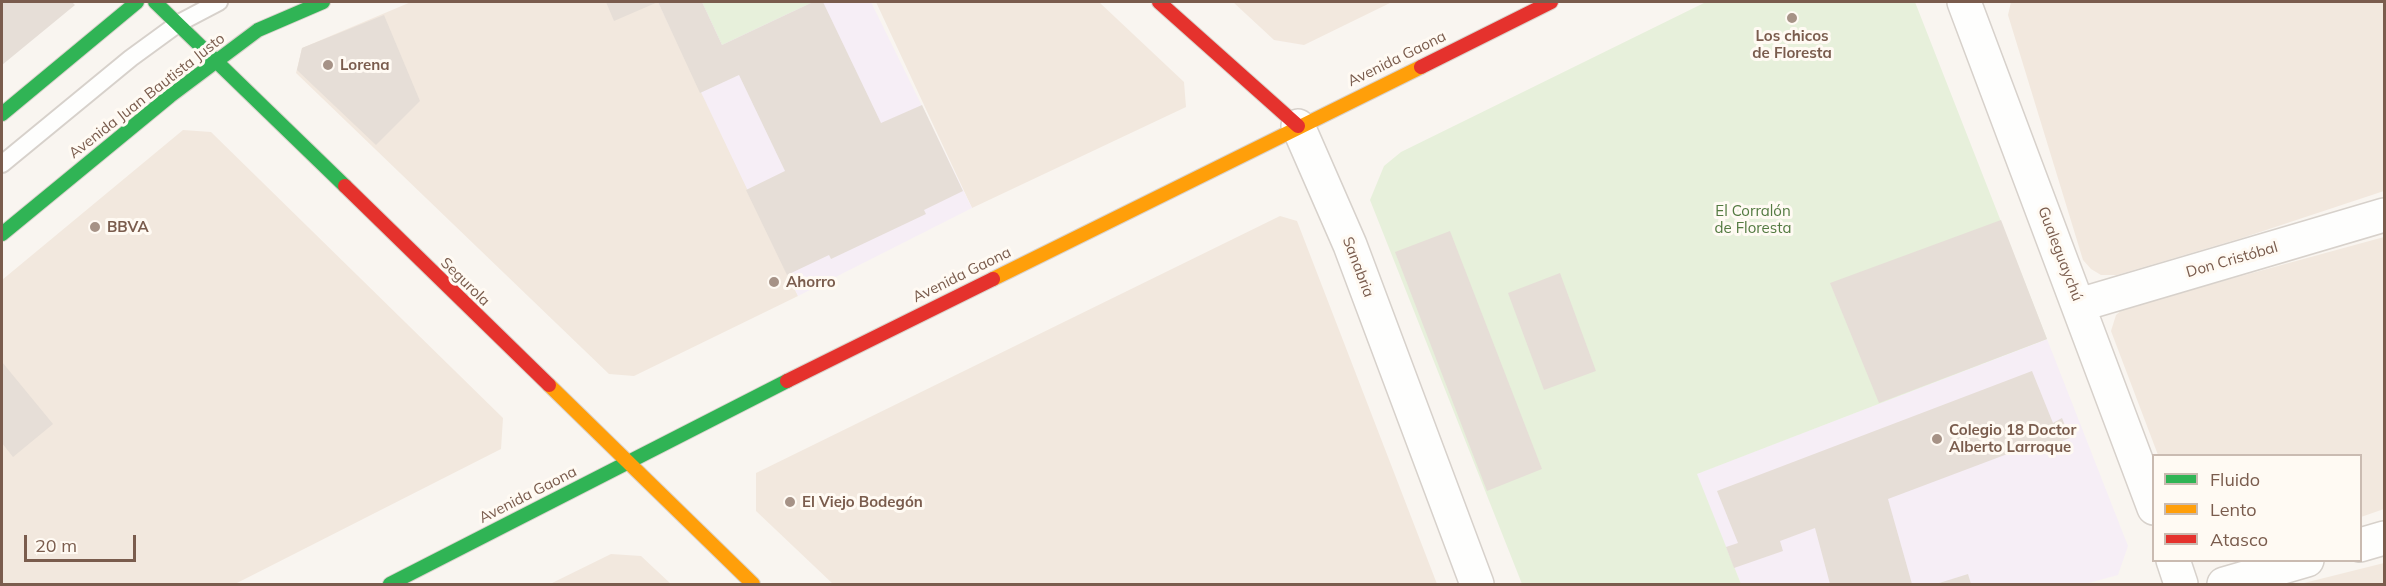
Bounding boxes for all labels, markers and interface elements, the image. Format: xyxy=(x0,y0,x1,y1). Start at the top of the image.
marker: Los chicos de Floresta xyxy=(1785,11,1799,25)
street label: Avenida Gaona xyxy=(1345,27,1449,91)
place label: Los chicos de Floresta xyxy=(1752,27,1832,62)
street label: Avenida Juan Bautista Justo xyxy=(65,29,229,163)
place label: Lorena xyxy=(340,56,390,74)
marker: Lorena xyxy=(321,58,335,72)
park label: El Corralón de Floresta xyxy=(1715,202,1791,237)
street label: Gualeguaychú xyxy=(2034,204,2086,304)
place label: BBVA xyxy=(107,218,149,236)
marker: BBVA xyxy=(88,220,102,234)
street label: Sanabria xyxy=(1338,234,1378,300)
street label: Don Cristóbal xyxy=(2184,238,2280,282)
street label: Avenida Gaona xyxy=(910,243,1014,307)
street label: Segurola xyxy=(437,254,493,310)
place label: Ahorro xyxy=(786,273,836,291)
marker: Ahorro xyxy=(767,275,781,289)
place label: Colegio 18 Doctor Alberto Larroque xyxy=(1949,421,2076,456)
marker: Colegio 18 Doctor Alberto Larroque xyxy=(1930,432,1944,446)
legend xyxy=(2152,454,2362,562)
street label: Avenida Gaona xyxy=(476,463,580,527)
text: Fluido xyxy=(2210,468,2260,491)
place label: El Viejo Bodegón xyxy=(802,493,923,511)
marker: El Viejo Bodegón xyxy=(783,495,797,509)
text: Lento xyxy=(2210,498,2257,521)
scale bar xyxy=(27,523,140,561)
text: Atasco xyxy=(2210,528,2268,551)
text: 20 m xyxy=(35,534,77,557)

